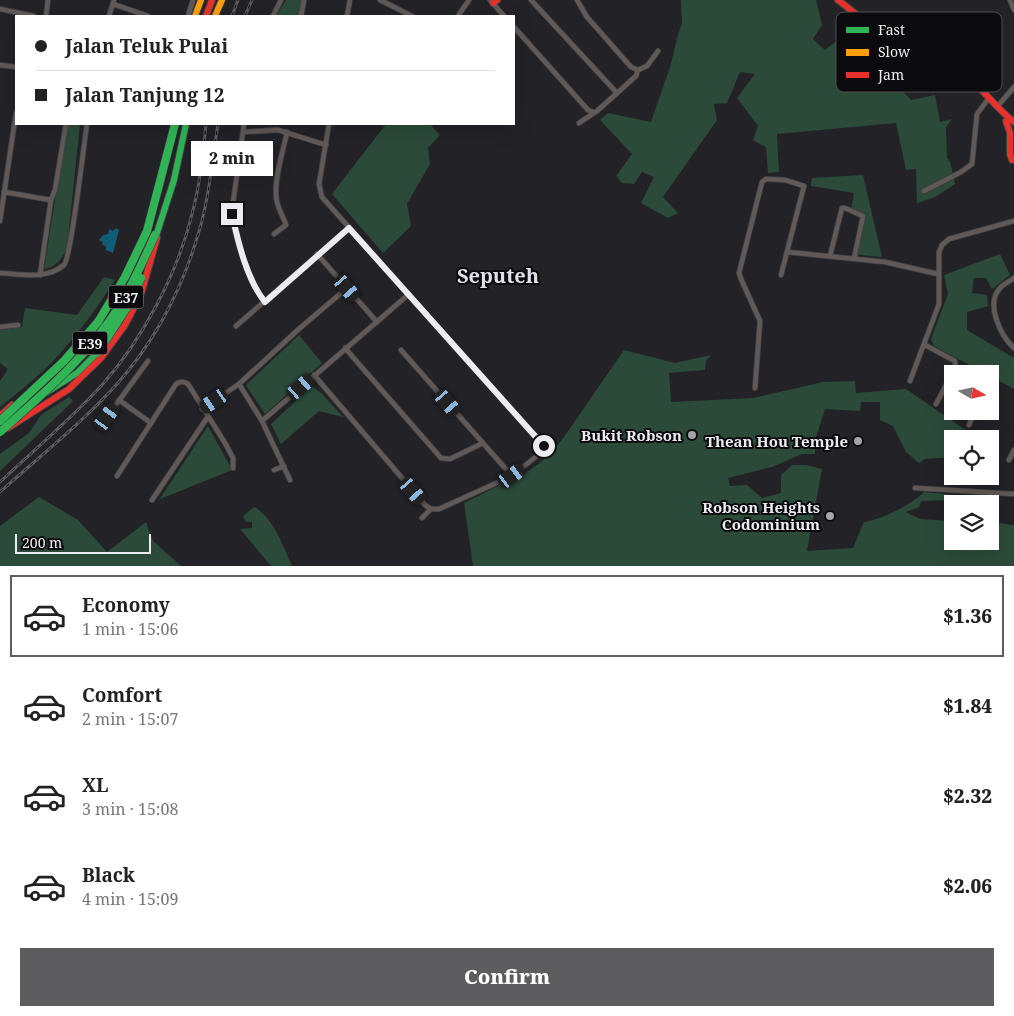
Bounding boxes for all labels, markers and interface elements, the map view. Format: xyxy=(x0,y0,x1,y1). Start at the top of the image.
legend xyxy=(836,12,1002,92)
text: Fast xyxy=(878,20,905,39)
text: Jalan Teluk Pulai xyxy=(65,33,228,59)
text: Slow xyxy=(878,42,911,61)
text: Jam xyxy=(877,65,904,84)
text: Jalan Tanjung 12 xyxy=(65,82,225,108)
callout: 2 min xyxy=(191,142,273,176)
text: 2 min xyxy=(209,147,255,169)
route end xyxy=(221,203,243,225)
district label: Seputeh xyxy=(457,262,539,289)
car xyxy=(331,272,362,304)
road number: E37 xyxy=(108,286,144,308)
road number: E39 xyxy=(72,332,108,354)
north arrow xyxy=(944,365,999,420)
map controls xyxy=(944,365,999,550)
car xyxy=(284,371,317,403)
car xyxy=(197,386,230,416)
car xyxy=(432,387,463,419)
car xyxy=(92,400,121,434)
place label: Bukit Robson xyxy=(581,425,682,445)
marker: Bukit Robson xyxy=(686,429,698,441)
button: locate xyxy=(944,430,999,485)
place label: Thean Hou Temple xyxy=(705,431,848,451)
route start xyxy=(533,435,555,457)
marker: Thean Hou Temple xyxy=(852,435,864,447)
car xyxy=(495,461,528,491)
car xyxy=(397,475,428,507)
button: layers xyxy=(944,495,999,550)
place label: Robson Heights Codominium xyxy=(702,497,820,534)
marker: Robson Heights Codominium xyxy=(824,510,836,522)
scale bar xyxy=(15,531,151,554)
text: 200 m xyxy=(22,533,62,552)
text: Economy xyxy=(82,592,170,618)
icon: car xyxy=(22,594,67,639)
text: $1.36 xyxy=(943,603,992,629)
text: 1 min · 15:06 xyxy=(82,618,178,640)
text: Comfort xyxy=(82,682,162,708)
icon: car xyxy=(22,684,67,729)
text: $1.84 xyxy=(943,693,992,719)
text: 2 min · 15:07 xyxy=(82,708,178,730)
text: XL xyxy=(82,772,108,798)
icon: car xyxy=(22,774,67,819)
text: $2.32 xyxy=(943,783,992,809)
text: 3 min · 15:08 xyxy=(82,798,178,820)
text: Black xyxy=(82,862,135,888)
icon: car xyxy=(22,864,67,909)
text: $2.06 xyxy=(943,873,992,899)
text: 4 min · 15:09 xyxy=(82,888,178,910)
button: Confirm xyxy=(20,948,994,1006)

